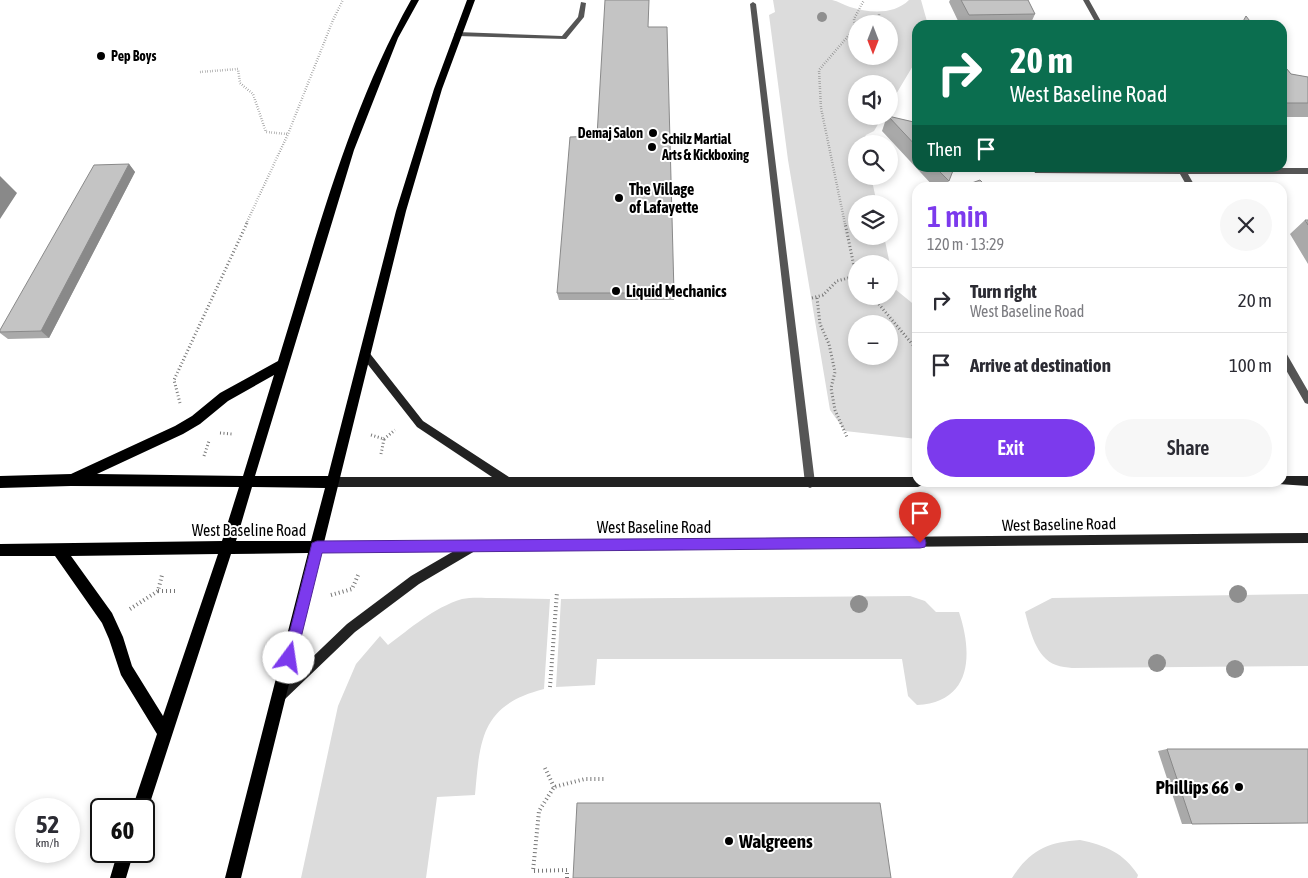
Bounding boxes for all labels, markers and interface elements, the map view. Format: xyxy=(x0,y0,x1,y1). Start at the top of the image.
north arrow xyxy=(848,15,898,65)
map controls xyxy=(848,15,898,365)
icon: right xyxy=(927,40,992,105)
text: 20 m xyxy=(1010,40,1073,80)
place label: Pep Boys xyxy=(111,48,156,64)
marker: Pep Boys xyxy=(95,50,107,62)
button: sound xyxy=(848,75,898,125)
text: West Baseline Road xyxy=(1010,81,1167,107)
place label: Demaj Salon xyxy=(578,125,643,141)
marker: Demaj Salon xyxy=(647,127,659,139)
place label: Schilz Martial Arts & Kickboxing xyxy=(661,131,750,163)
button: search xyxy=(848,135,898,185)
icon: arrive xyxy=(972,135,1000,163)
text: Then xyxy=(927,138,962,160)
marker: Schilz Martial Arts & Kickboxing xyxy=(646,141,658,153)
place label: The Village of Lafayette xyxy=(629,180,699,216)
marker: The Village of Lafayette xyxy=(613,192,625,204)
button: layers xyxy=(848,195,898,245)
text: 1 min xyxy=(927,199,988,233)
button: close xyxy=(1220,199,1272,251)
text: 120 m · 13:29 xyxy=(927,235,1004,253)
button: + xyxy=(848,255,898,305)
text: Turn right xyxy=(970,280,1037,302)
place label: Liquid Mechanics xyxy=(626,282,727,300)
marker: Liquid Mechanics xyxy=(610,285,622,297)
icon: right xyxy=(927,286,955,314)
text: 20 m xyxy=(1238,289,1272,311)
text: West Baseline Road xyxy=(970,302,1084,320)
button: − xyxy=(848,315,898,365)
icon: arrive xyxy=(927,351,955,379)
text: Arrive at destination xyxy=(970,354,1111,376)
text: 100 m xyxy=(1229,354,1272,376)
button: Exit xyxy=(927,419,1095,477)
button: Share xyxy=(1105,419,1272,477)
pin xyxy=(899,492,941,543)
icon: arrive xyxy=(906,499,934,527)
street label: West Baseline Road xyxy=(1002,514,1116,534)
street label: West Baseline Road xyxy=(597,518,711,536)
street label: West Baseline Road xyxy=(192,521,306,539)
position arrow xyxy=(262,631,314,683)
place label: Phillips 66 xyxy=(1155,776,1229,798)
marker: Phillips 66 xyxy=(1233,781,1245,793)
speed limit sign: 60 xyxy=(90,798,155,863)
text: 52 xyxy=(36,810,59,838)
place label: Walgreens xyxy=(738,830,813,852)
marker: Walgreens xyxy=(723,835,735,847)
text: km/h xyxy=(36,836,59,850)

